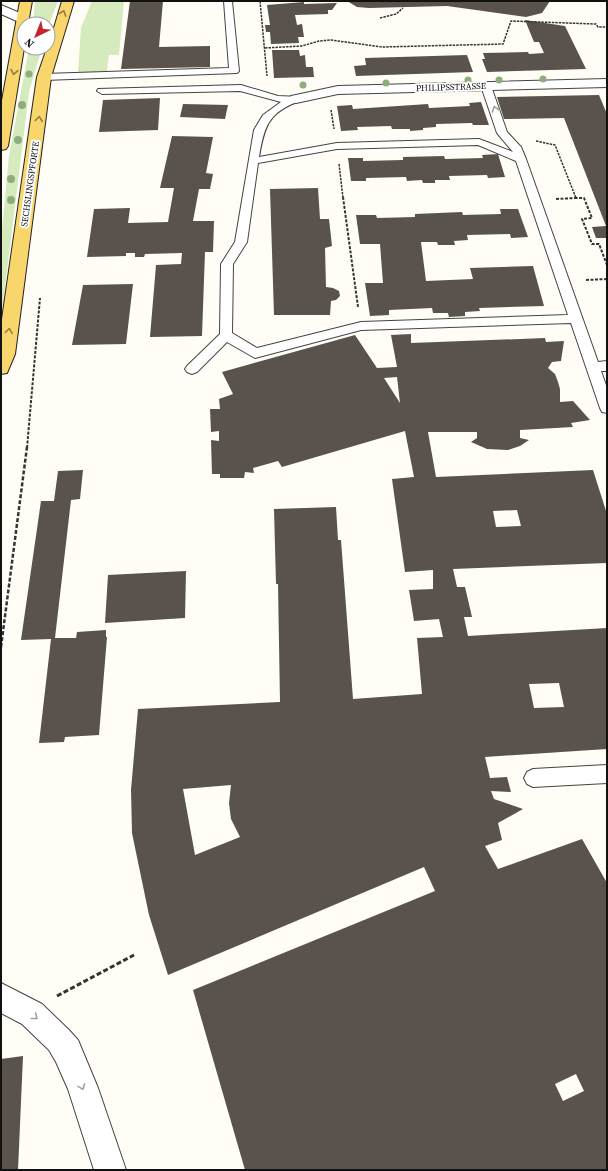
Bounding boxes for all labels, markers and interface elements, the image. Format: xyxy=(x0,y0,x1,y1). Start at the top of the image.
one-way arrow xyxy=(58,10,67,17)
north arrow xyxy=(16,16,56,56)
text: N xyxy=(21,35,38,51)
one-way arrow xyxy=(10,68,19,75)
street label: PHILIPSSTRASSE xyxy=(416,80,487,94)
one-way arrow xyxy=(491,106,499,113)
one-way arrow xyxy=(34,116,43,122)
street label: SECHSLINGSPFORTE xyxy=(18,140,42,227)
one-way arrow xyxy=(5,328,14,334)
one-way arrow xyxy=(30,1012,37,1019)
one-way arrow xyxy=(78,1084,86,1091)

